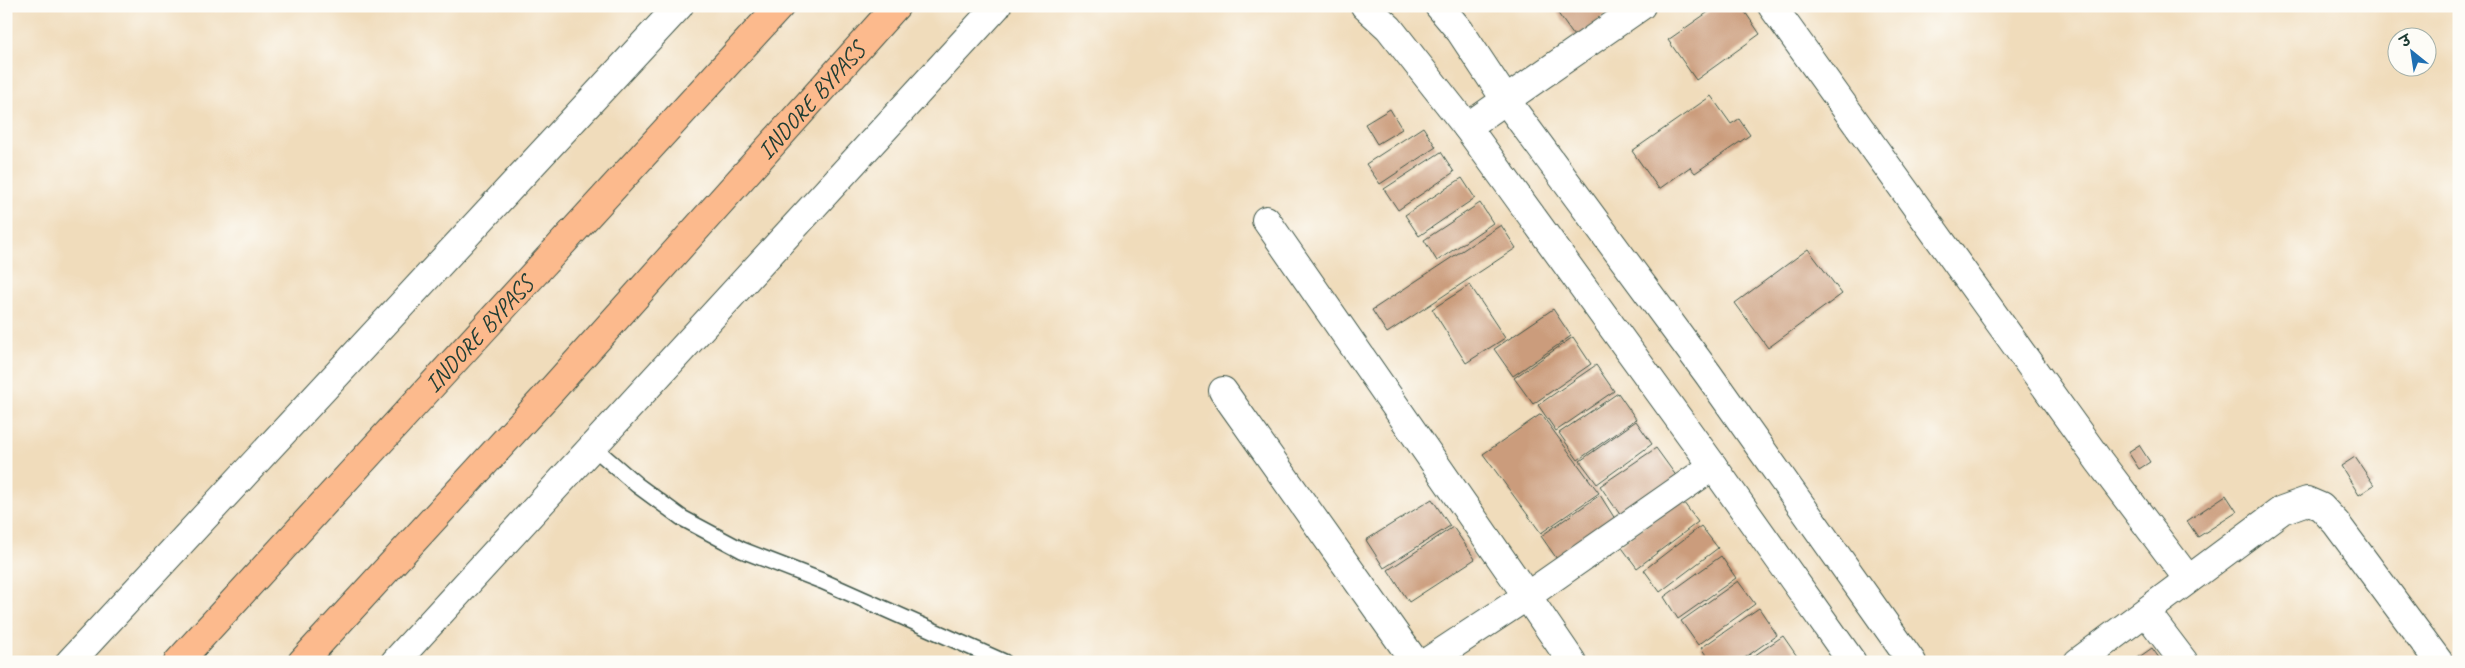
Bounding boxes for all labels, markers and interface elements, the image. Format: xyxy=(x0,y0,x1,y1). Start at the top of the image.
north arrow xyxy=(2388,28,2438,78)
text: उ xyxy=(2396,31,2415,52)
street label: INDORE BYPASS xyxy=(751,33,874,165)
street label: INDORE BYPASS xyxy=(418,267,542,399)

